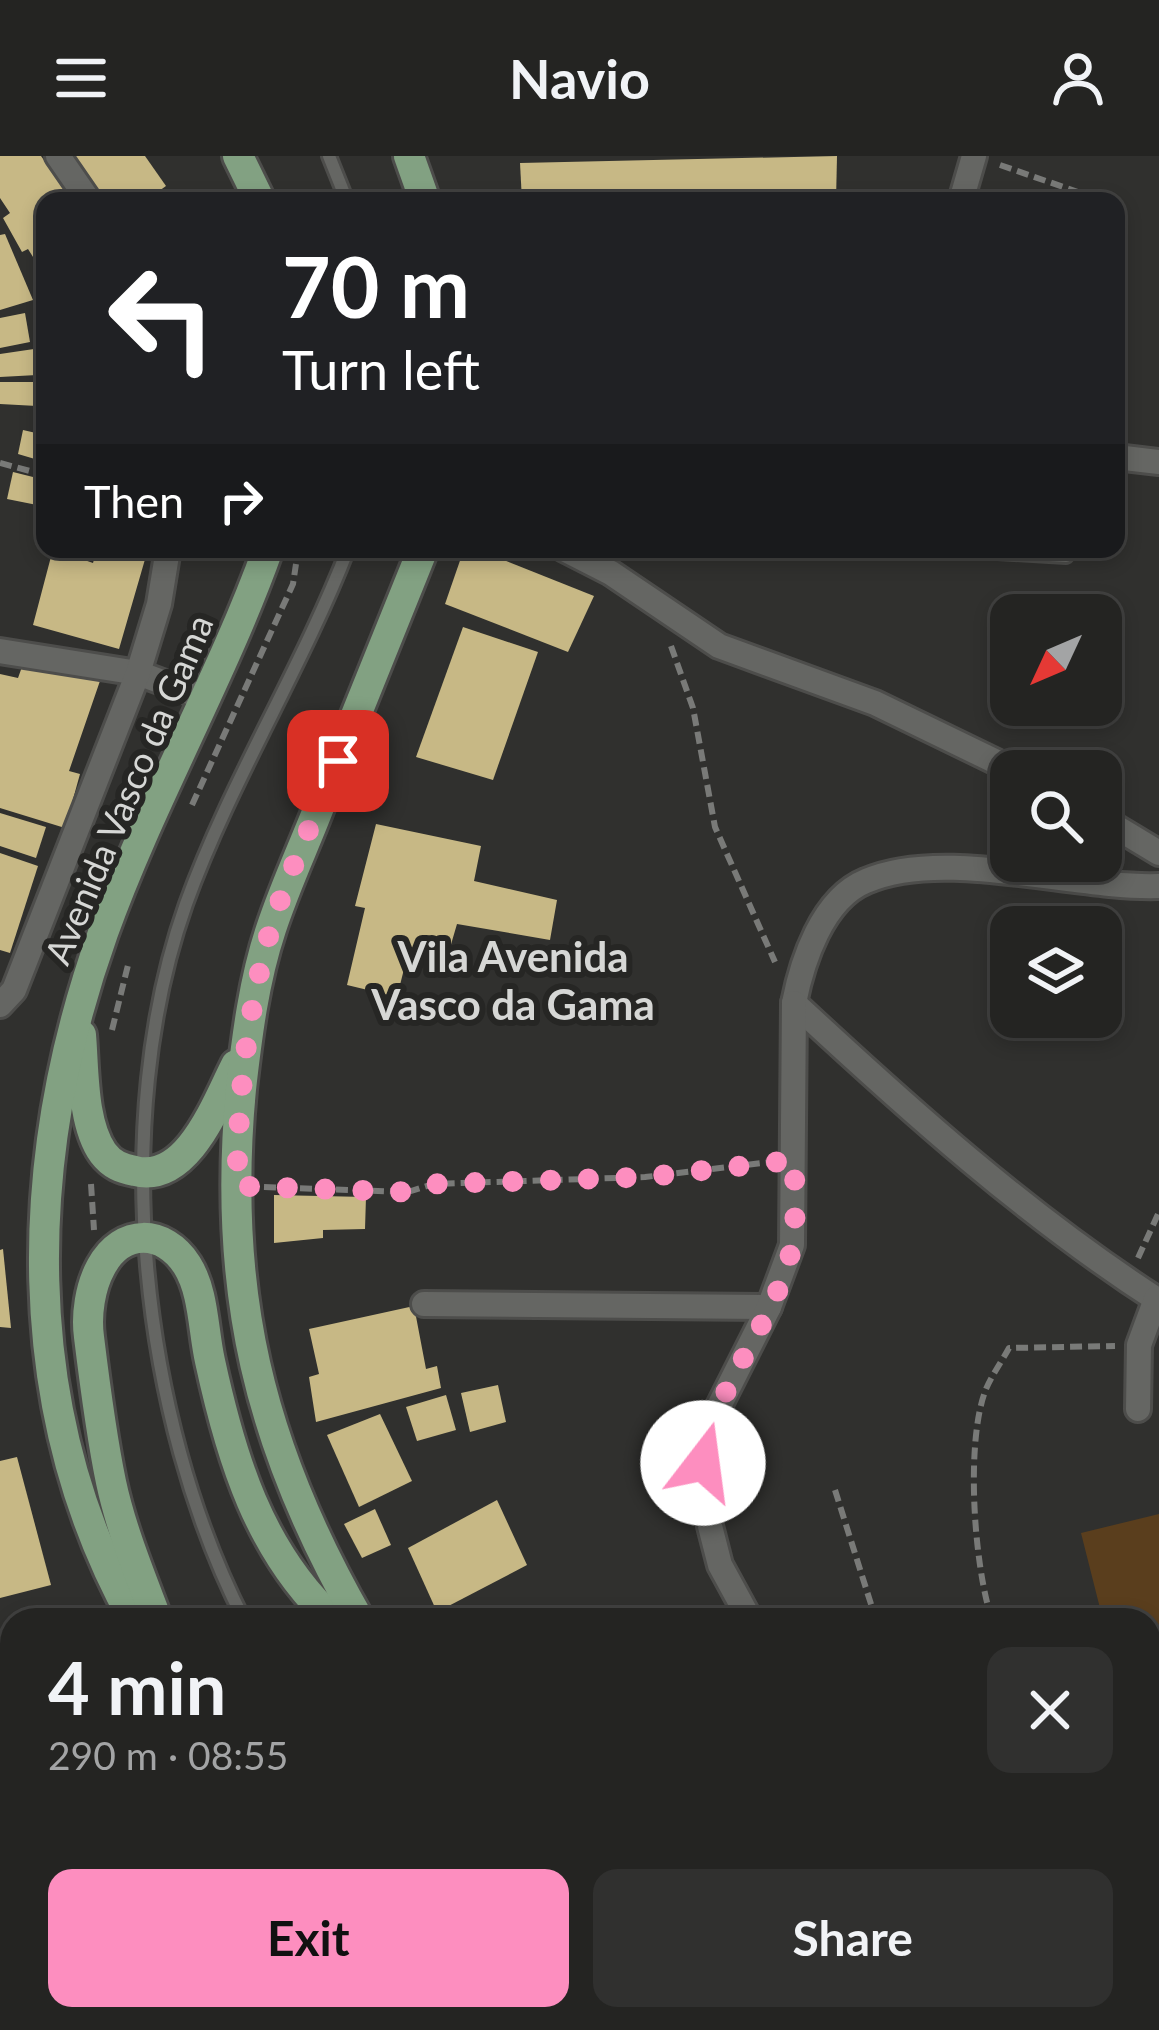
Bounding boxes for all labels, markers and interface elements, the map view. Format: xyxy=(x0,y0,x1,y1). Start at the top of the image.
icon: menu xyxy=(48,45,114,111)
icon: person xyxy=(1045,45,1111,111)
text: Navio xyxy=(509,46,650,111)
text: 70 m xyxy=(282,235,470,336)
icon: left xyxy=(84,240,240,396)
text: Turn left xyxy=(282,337,480,402)
icon: right xyxy=(208,468,274,534)
text: Then xyxy=(84,474,184,528)
north arrow xyxy=(990,594,1122,726)
map controls xyxy=(990,594,1122,1038)
street label: Avenida Vasco da Gama xyxy=(34,608,222,970)
pin xyxy=(287,710,389,812)
icon: arrive xyxy=(305,728,371,794)
button: search xyxy=(990,750,1122,882)
button: layers xyxy=(990,906,1122,1038)
district label: Vila Avenida Vasco da Gama xyxy=(370,931,655,1029)
position arrow xyxy=(640,1400,766,1526)
text: 4 min xyxy=(48,1644,226,1730)
button: close xyxy=(987,1647,1113,1773)
text: 290 m · 08:55 xyxy=(48,1732,288,1778)
button: Exit xyxy=(48,1869,569,2007)
button: Share xyxy=(593,1869,1113,2007)

